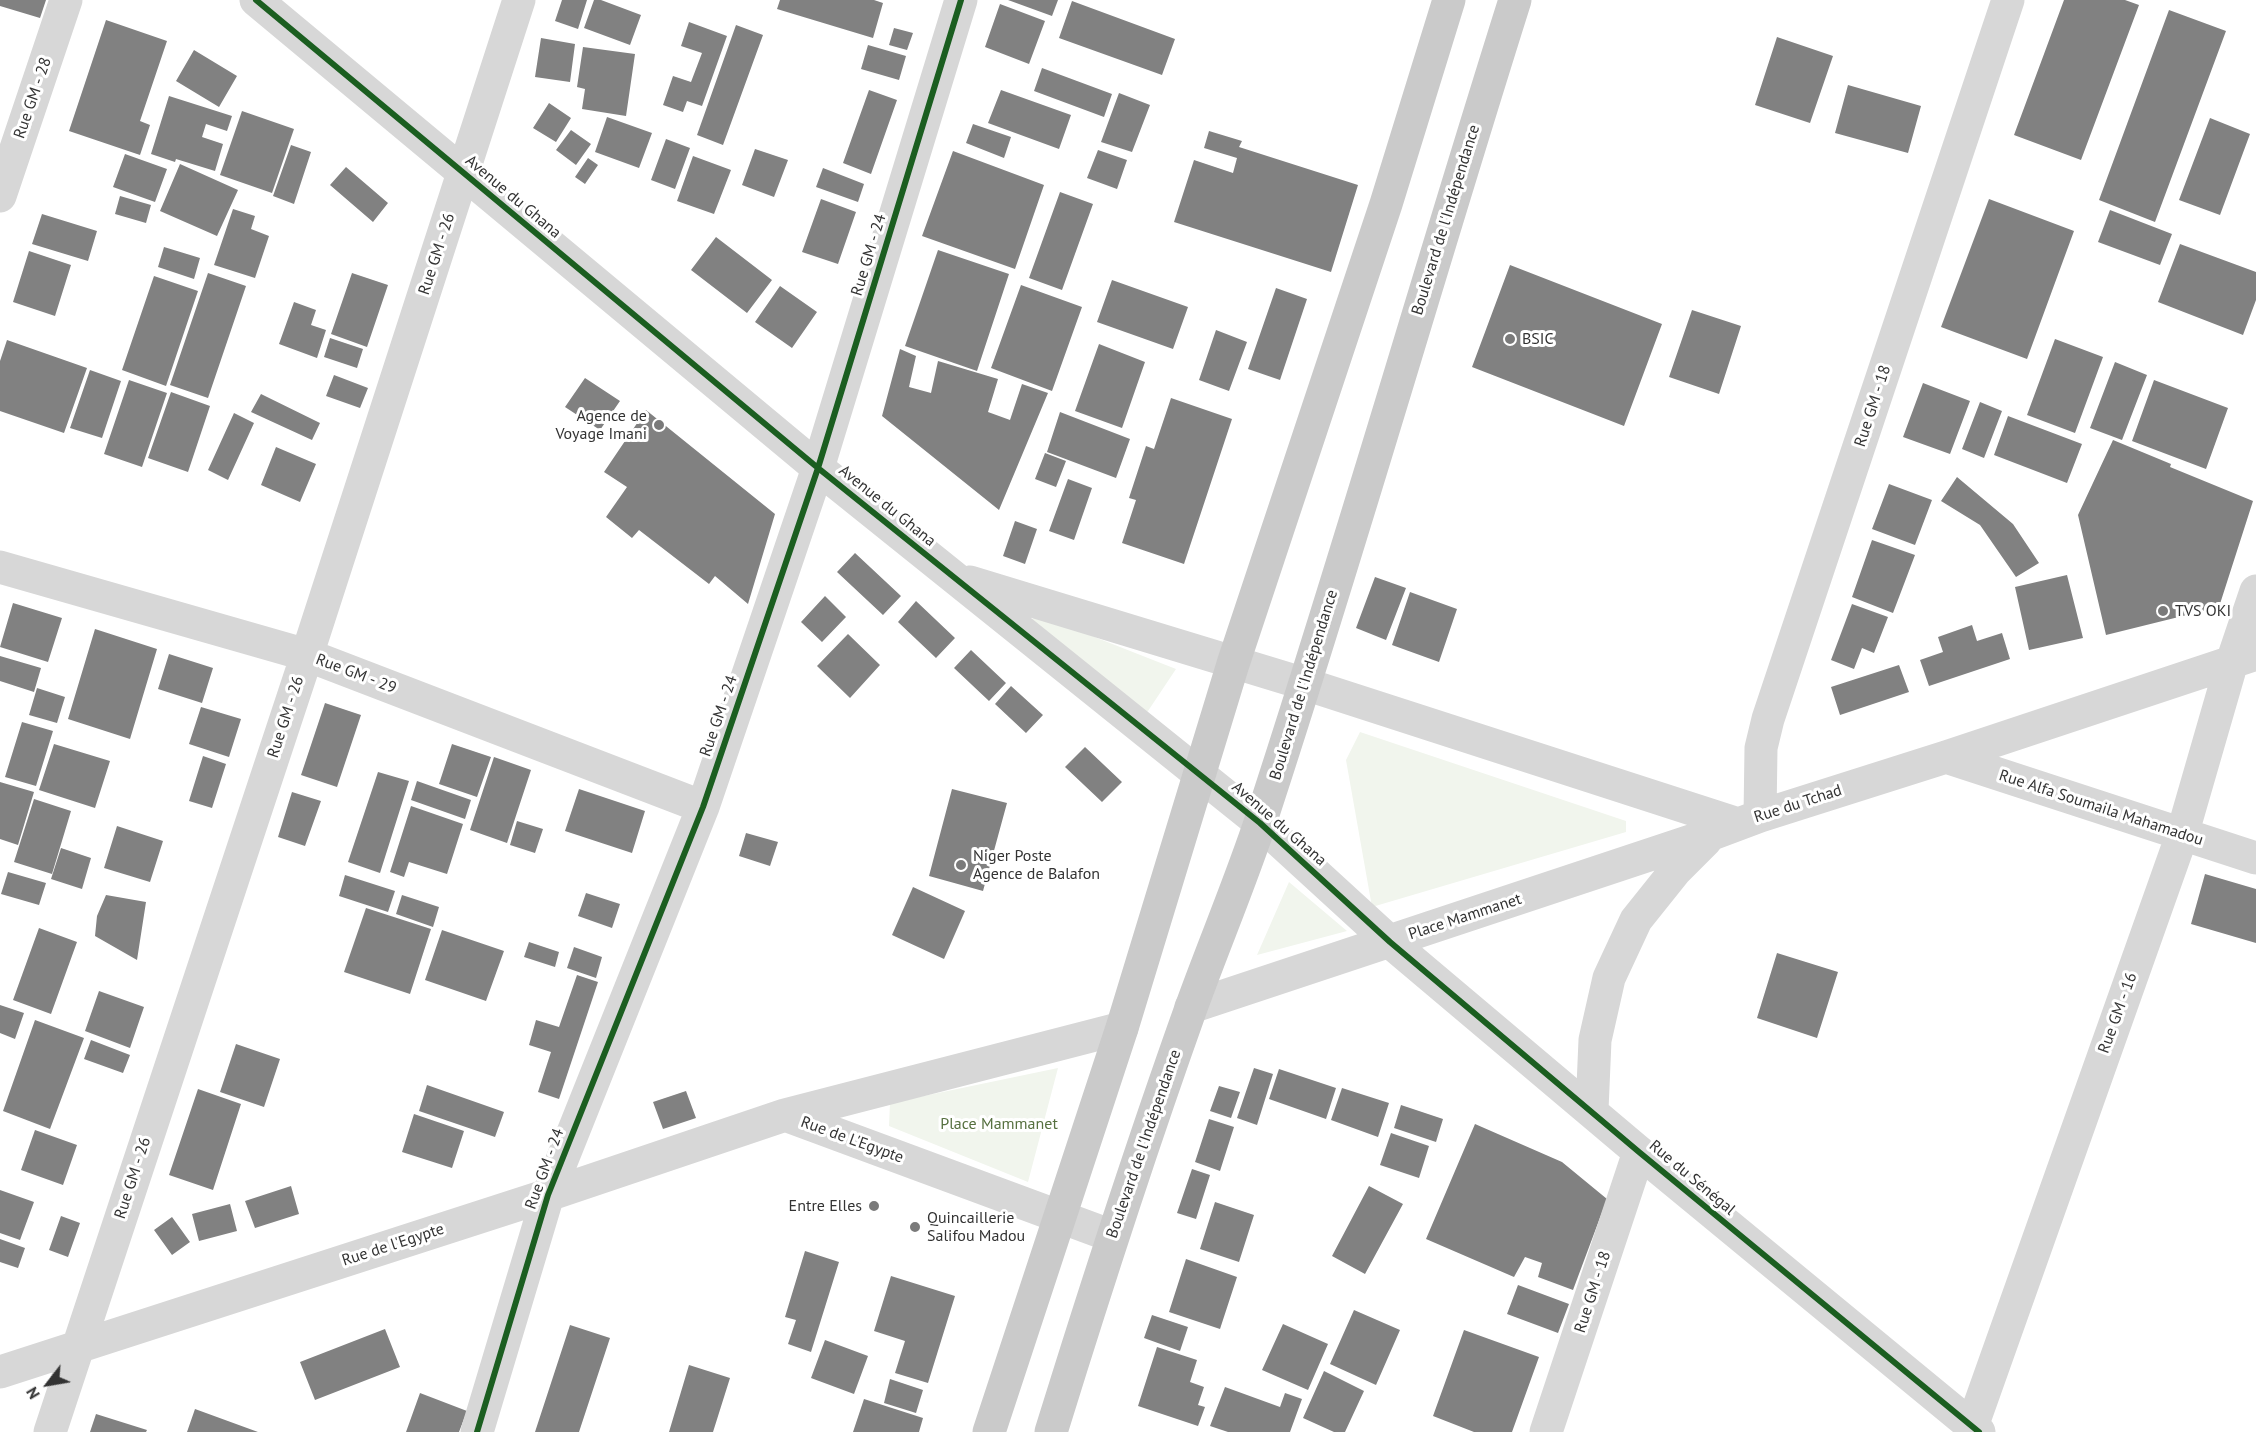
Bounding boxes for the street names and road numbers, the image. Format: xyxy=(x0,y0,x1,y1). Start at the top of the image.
street label: Rue GM - 28 xyxy=(10,55,56,141)
street label: Boulevard de l'Indépendance xyxy=(1408,122,1484,318)
street label: Avenue du Ghana xyxy=(461,151,565,243)
street label: Rue GM - 26 xyxy=(415,211,459,297)
street label: Rue GM - 24 xyxy=(847,212,891,298)
street label: Rue GM - 18 xyxy=(1851,363,1895,449)
street label: Avenue du Ghana xyxy=(835,461,939,551)
street label: Boulevard de l'Indépendance xyxy=(1266,587,1342,783)
street label: Rue GM - 29 xyxy=(313,650,399,698)
street label: Rue GM - 24 xyxy=(696,673,742,759)
street label: Rue GM - 26 xyxy=(264,674,308,760)
street label: Rue Alfa Soumaila Mahamadou xyxy=(1996,766,2206,850)
street label: Avenue du Ghana xyxy=(1228,778,1330,870)
street label: Rue du Tchad xyxy=(1752,781,1844,827)
street label: Place Mammanet xyxy=(1406,890,1524,944)
street label: Rue GM - 16 xyxy=(2095,970,2141,1056)
street label: Boulevard de l'Indépendance xyxy=(1103,1047,1185,1241)
street label: Rue de L'Egypte xyxy=(798,1113,906,1167)
street label: Rue GM - 24 xyxy=(522,1126,568,1212)
street label: Rue GM - 26 xyxy=(111,1135,155,1221)
street label: Rue du Sénégal xyxy=(1645,1136,1739,1220)
street label: Rue de l'Egypte xyxy=(340,1219,446,1271)
street label: Rue GM - 18 xyxy=(1571,1249,1615,1335)

